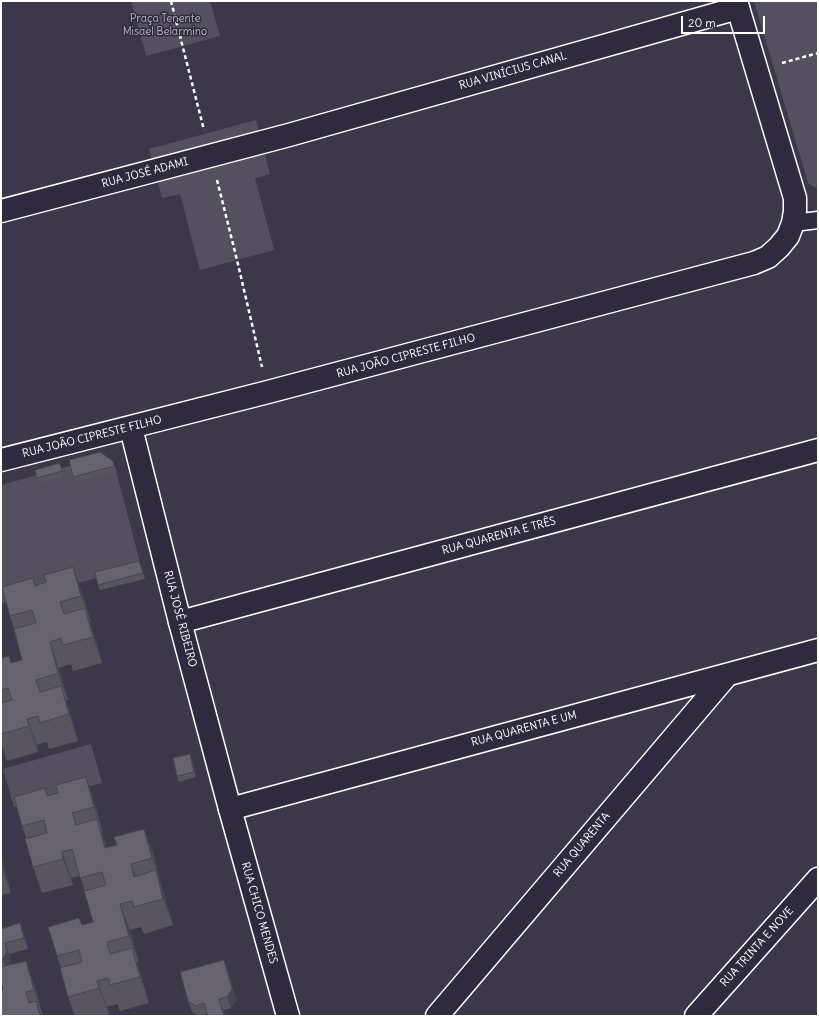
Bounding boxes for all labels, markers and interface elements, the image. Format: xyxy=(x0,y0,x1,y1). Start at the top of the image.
scale bar xyxy=(683,8,767,34)
park label: Praça Tenente Misael Belarmino xyxy=(123,12,207,38)
text: 20 m xyxy=(688,15,716,30)
street label: RUA VINÍCIUS CANAL xyxy=(458,49,568,93)
street label: RUA JOSÉ ADAMI xyxy=(100,155,190,191)
street label: RUA JOÃO CIPRESTE FILHO xyxy=(335,331,477,381)
street label: RUA JOÃO CIPRESTE FILHO xyxy=(21,413,163,461)
street label: RUA QUARENTA E TRÊS xyxy=(441,514,557,558)
street label: RUA JOSÉ RIBEIRO xyxy=(161,569,199,669)
street label: RUA QUARENTA E UM xyxy=(470,709,578,749)
street label: RUA QUARENTA xyxy=(551,810,613,880)
street label: RUA CHICO MENDES xyxy=(238,861,280,965)
street label: RUA TRINTA E NOVE xyxy=(718,904,796,990)

